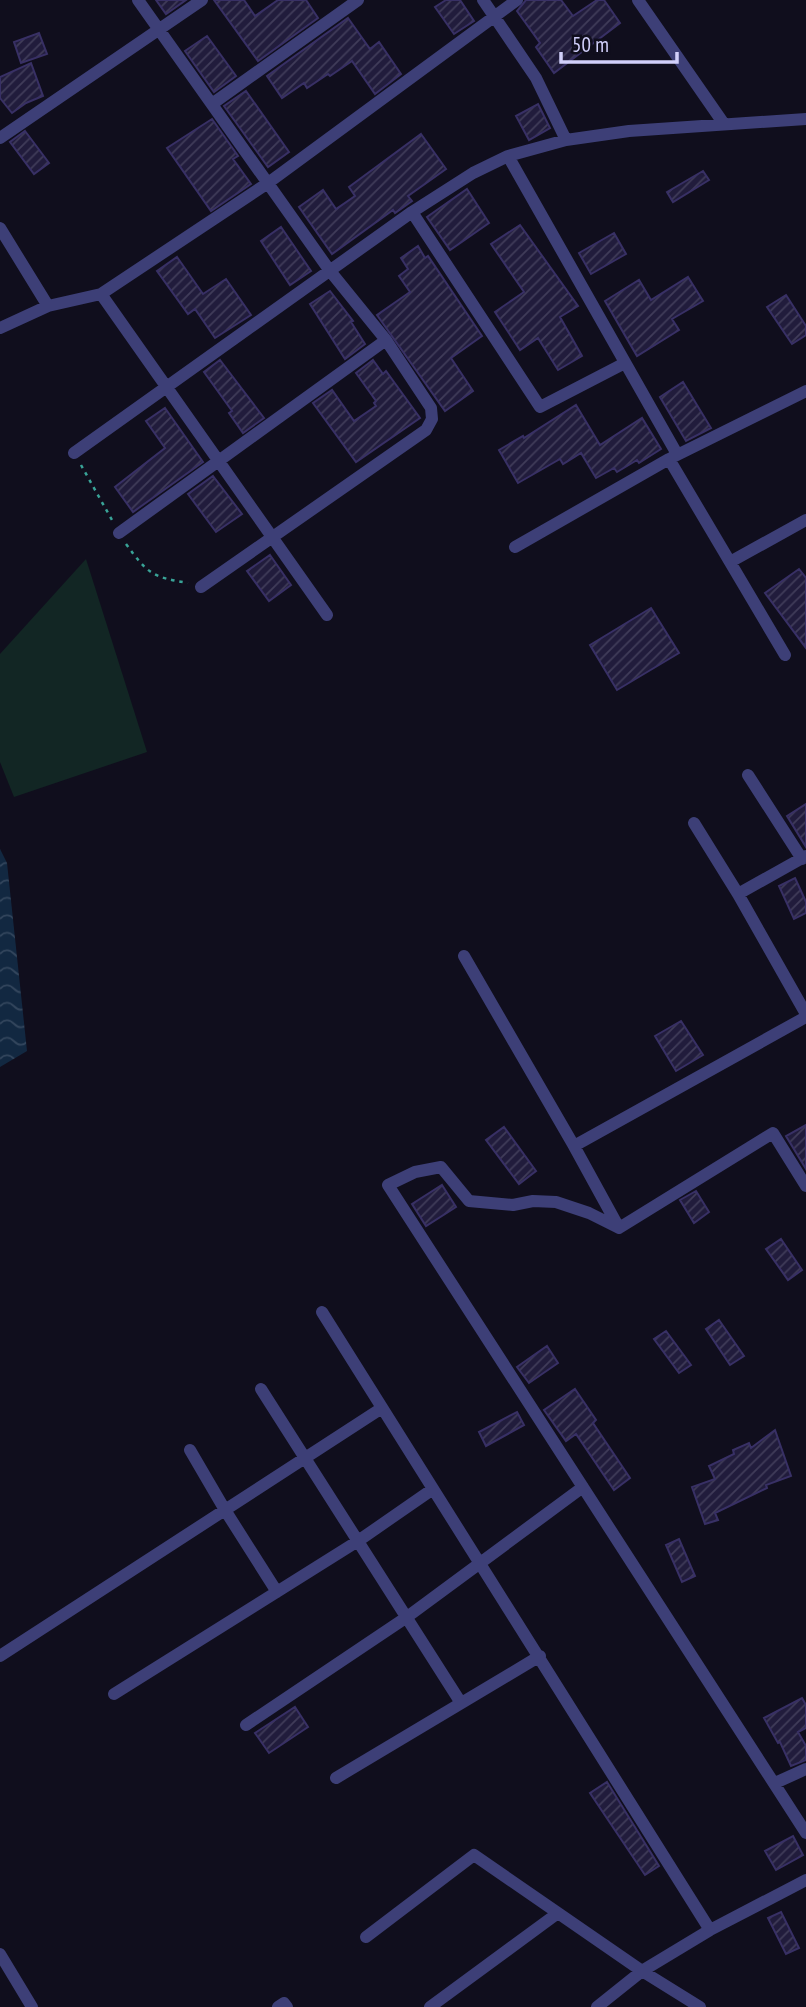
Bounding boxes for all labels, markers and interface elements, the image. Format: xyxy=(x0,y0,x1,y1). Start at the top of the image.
scale bar xyxy=(561,21,676,65)
text: 50 m xyxy=(572,31,609,58)

